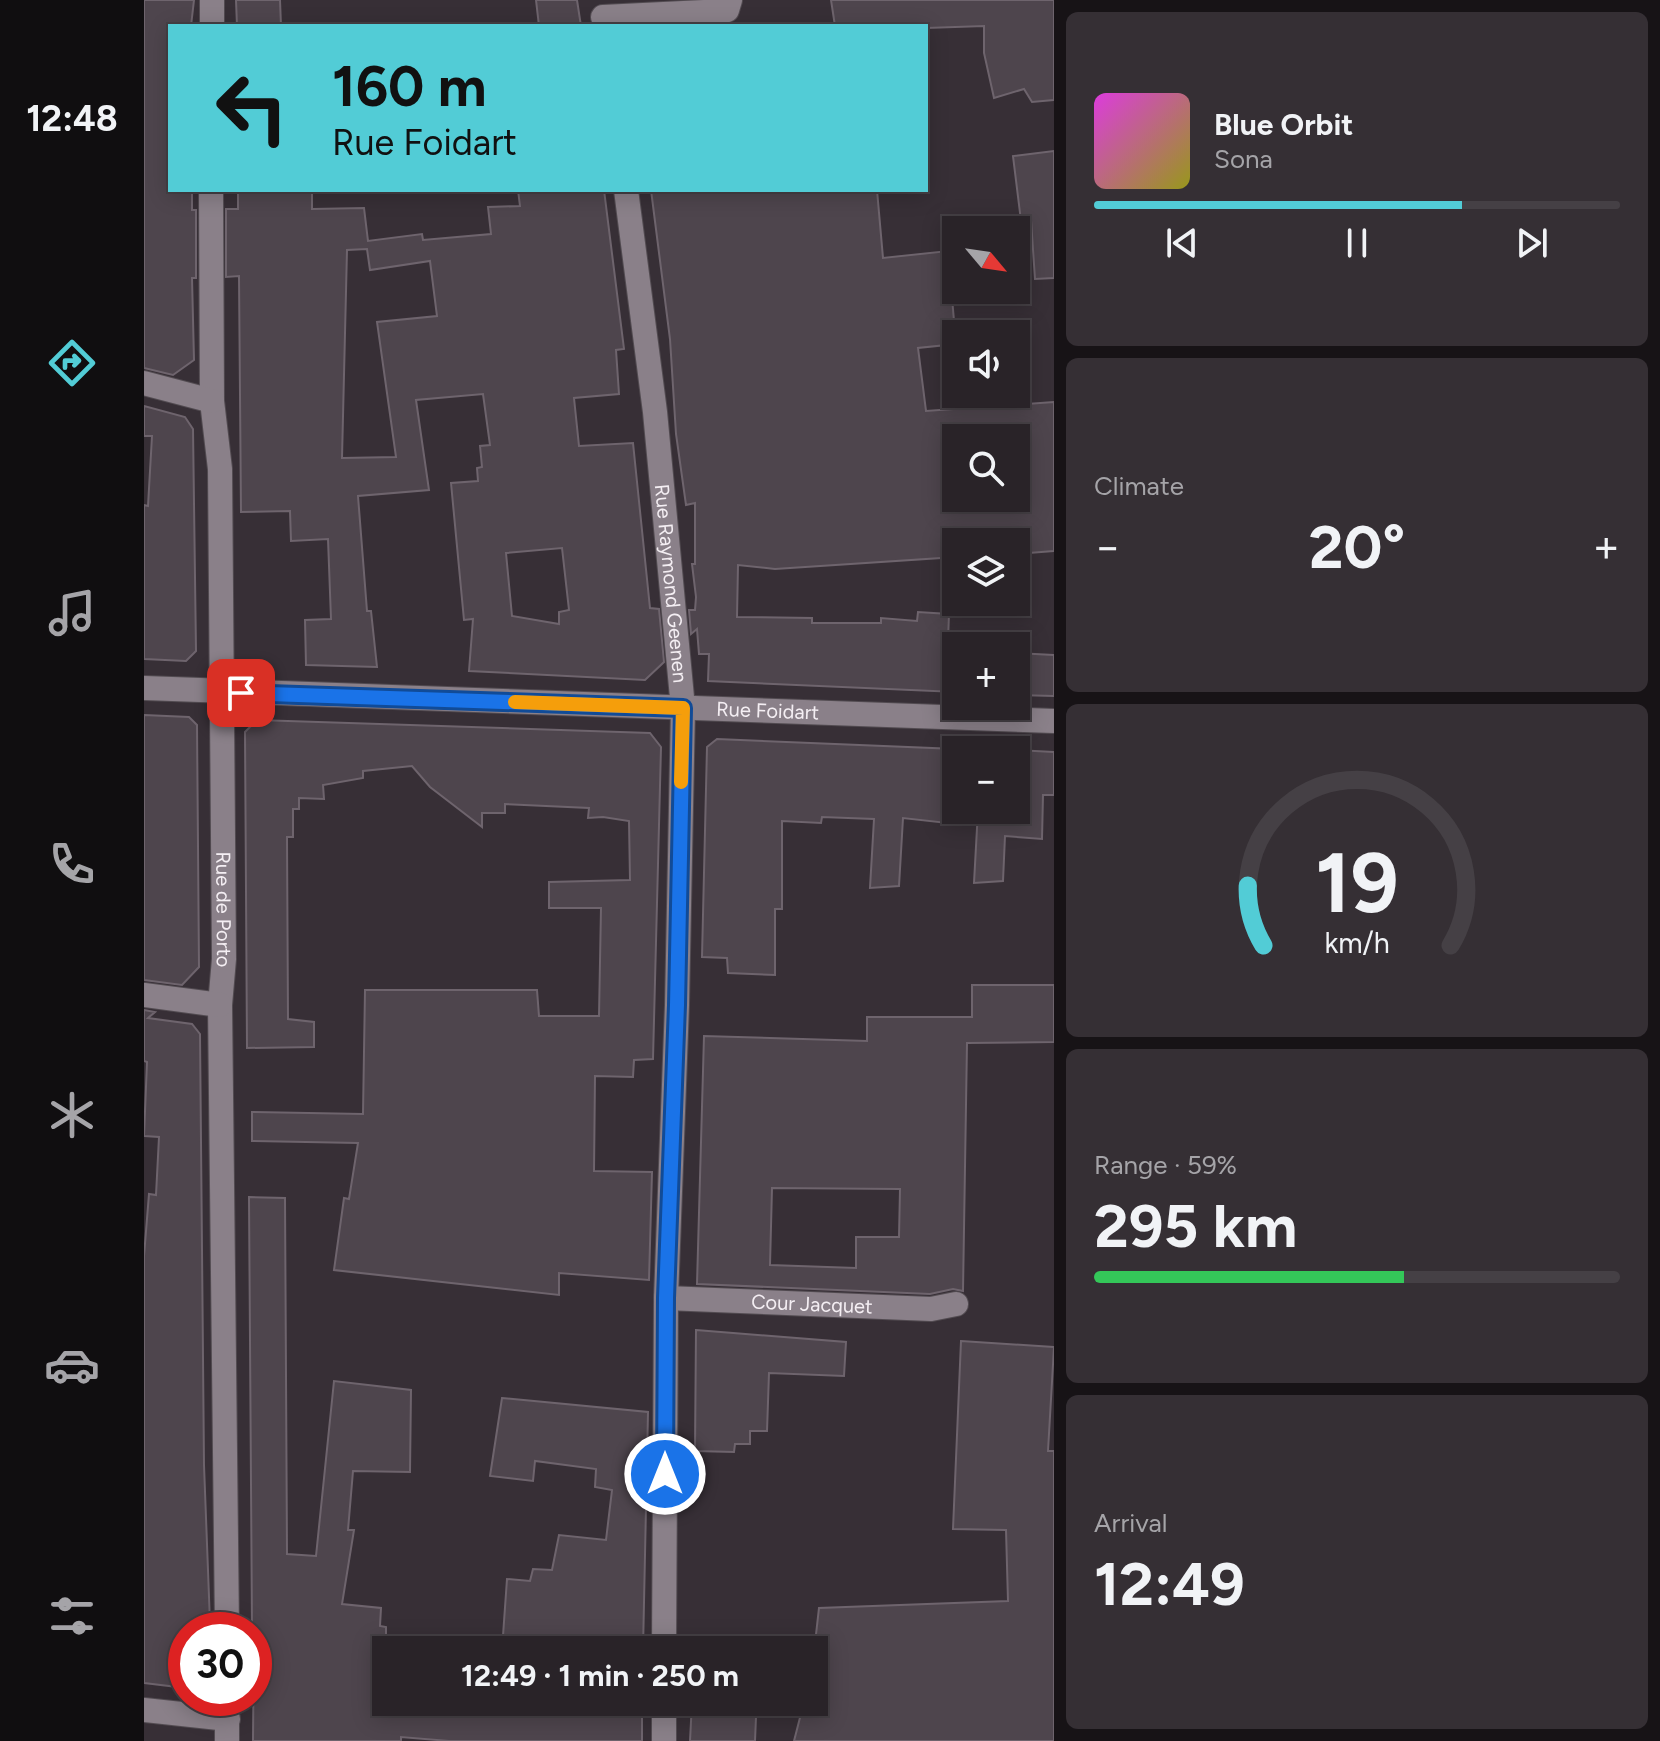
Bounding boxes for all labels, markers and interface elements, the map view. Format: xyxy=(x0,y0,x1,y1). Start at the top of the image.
text: 160 m xyxy=(332,53,487,120)
icon: left xyxy=(200,56,304,160)
text: 12:48 xyxy=(26,97,118,140)
text: Blue Orbit xyxy=(1214,106,1353,143)
text: Rue Foidart xyxy=(332,121,517,164)
text: Sona xyxy=(1214,143,1273,175)
north arrow xyxy=(942,216,1030,304)
map controls xyxy=(942,216,1030,824)
icon: previous xyxy=(1160,221,1204,265)
icon: pause xyxy=(1335,221,1379,265)
icon: next xyxy=(1510,221,1554,265)
button: sound xyxy=(942,320,1030,408)
icon: directions xyxy=(44,335,100,391)
button: search xyxy=(942,424,1030,512)
text: Climate xyxy=(1094,470,1184,502)
street label: Rue Raymond Geenen xyxy=(650,483,693,684)
text: 20° xyxy=(1309,511,1405,583)
text: − xyxy=(1094,520,1121,573)
text: + xyxy=(1593,520,1620,573)
button: layers xyxy=(942,528,1030,616)
icon: music xyxy=(44,585,100,641)
button: + xyxy=(942,632,1030,720)
pin xyxy=(207,659,275,727)
icon: arrive xyxy=(219,671,263,715)
street label: Rue Foidart xyxy=(716,697,819,724)
button: − xyxy=(942,736,1030,824)
text: 19 xyxy=(1315,833,1399,933)
icon: phone xyxy=(44,836,100,892)
street label: Rue de Porto xyxy=(211,851,236,969)
text: km/h xyxy=(1324,927,1390,961)
icon: climate xyxy=(44,1087,100,1143)
text: Range · 59% xyxy=(1094,1149,1237,1181)
text: 295 km xyxy=(1094,1190,1297,1262)
street label: Cour Jacquet xyxy=(751,1290,873,1319)
icon: car xyxy=(44,1337,100,1393)
position arrow xyxy=(623,1432,707,1516)
text: Arrival xyxy=(1094,1507,1167,1539)
text: 12:49 xyxy=(1094,1548,1245,1620)
icon: filters xyxy=(44,1588,100,1644)
speed limit sign: 30 xyxy=(168,1612,272,1716)
text: 12:49 · 1 min · 250 m xyxy=(461,1657,739,1694)

